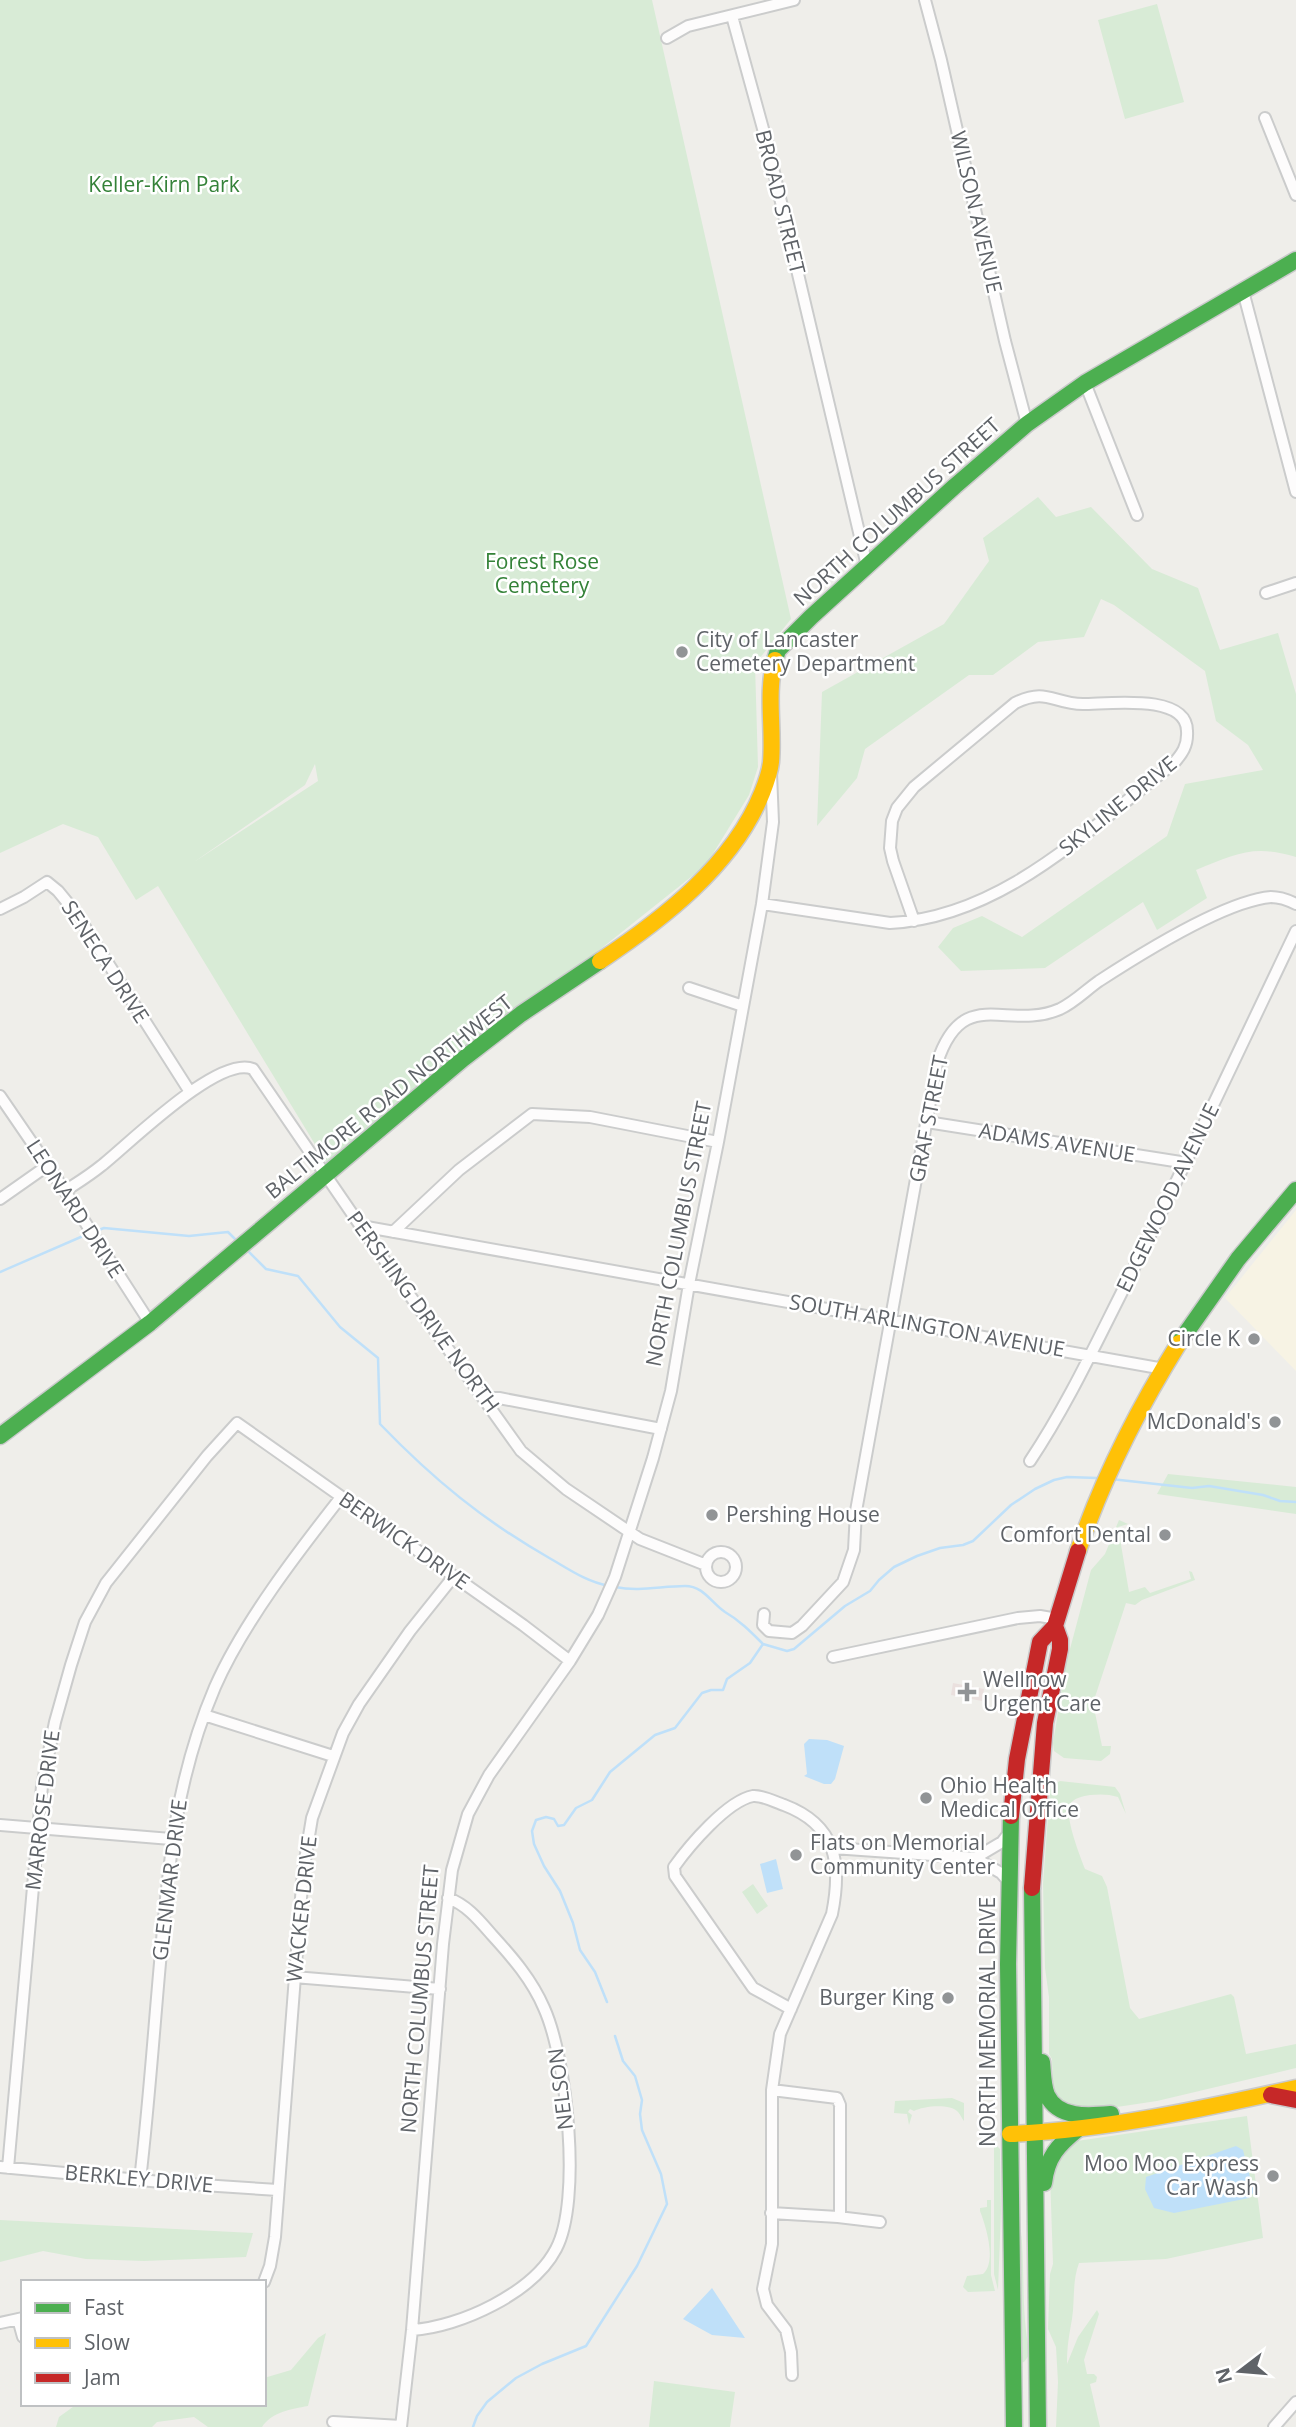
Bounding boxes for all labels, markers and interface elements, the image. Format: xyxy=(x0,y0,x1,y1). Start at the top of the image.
street label: BROAD STREET xyxy=(750,127,813,277)
street label: WILSON AVENUE xyxy=(945,128,1009,296)
park label: Keller-Kirn Park xyxy=(88,170,240,198)
street label: NORTH COLUMBUS STREET xyxy=(787,411,1006,612)
park label: Forest Rose Cemetery xyxy=(485,547,599,599)
place label: City of Lancaster Cemetery Department xyxy=(696,625,915,677)
marker: City of Lancaster Cemetery Department xyxy=(674,644,690,660)
street label: SKYLINE DRIVE xyxy=(1053,749,1182,861)
street label: SENECA DRIVE xyxy=(56,895,156,1028)
street label: BALTIMORE ROAD NORTHWEST xyxy=(259,987,518,1205)
street label: GRAF STREET xyxy=(902,1053,954,1185)
street label: EDGEWOOD AVENUE xyxy=(1109,1098,1225,1297)
street label: NORTH COLUMBUS STREET xyxy=(639,1099,718,1369)
street label: ADAMS AVENUE xyxy=(977,1116,1137,1168)
street label: LEONARD DRIVE xyxy=(21,1134,131,1283)
street label: PERSHING DRIVE NORTH xyxy=(341,1205,506,1418)
street label: SOUTH ARLINGTON AVENUE xyxy=(787,1287,1067,1363)
place label: Circle K xyxy=(1167,1324,1240,1352)
marker: Circle K xyxy=(1246,1331,1262,1347)
place label: McDonald's xyxy=(1147,1407,1261,1435)
marker: McDonald's xyxy=(1267,1414,1283,1430)
street label: BERWICK DRIVE xyxy=(334,1485,475,1596)
place label: Pershing House xyxy=(726,1500,880,1528)
marker: Pershing House xyxy=(704,1507,720,1523)
place label: Comfort Dental xyxy=(1000,1520,1151,1548)
marker: Comfort Dental xyxy=(1157,1527,1173,1543)
place label: Wellnow Urgent Care xyxy=(983,1665,1101,1717)
marker: Wellnow Urgent Care xyxy=(957,1682,977,1702)
street label: MARROSE DRIVE xyxy=(18,1728,66,1892)
place label: Ohio Health Medical Office xyxy=(940,1771,1079,1823)
marker: Ohio Health Medical Office xyxy=(918,1790,934,1806)
street label: GLENMAR DRIVE xyxy=(145,1798,193,1962)
place label: Flats on Memorial Community Center xyxy=(810,1828,995,1880)
street label: WACKER DRIVE xyxy=(279,1834,323,1984)
marker: Flats on Memorial Community Center xyxy=(788,1847,804,1863)
street label: NORTH COLUMBUS STREET xyxy=(393,1863,445,2134)
street label: NORTH MEMORIAL DRIVE xyxy=(973,1897,1001,2147)
place label: Burger King xyxy=(819,1983,934,2011)
marker: Burger King xyxy=(940,1990,956,2006)
street label: NELSON xyxy=(541,2047,579,2132)
place label: Moo Moo Express Car Wash xyxy=(1084,2149,1259,2201)
street label: BERKLEY DRIVE xyxy=(64,2158,215,2198)
marker: Moo Moo Express Car Wash xyxy=(1265,2168,1281,2184)
legend xyxy=(21,2280,266,2406)
text: Fast xyxy=(84,2293,124,2321)
text: Slow xyxy=(84,2328,130,2356)
north arrow xyxy=(1205,2336,1275,2406)
text: Jam xyxy=(82,2363,121,2391)
text: N xyxy=(1209,2365,1238,2387)

